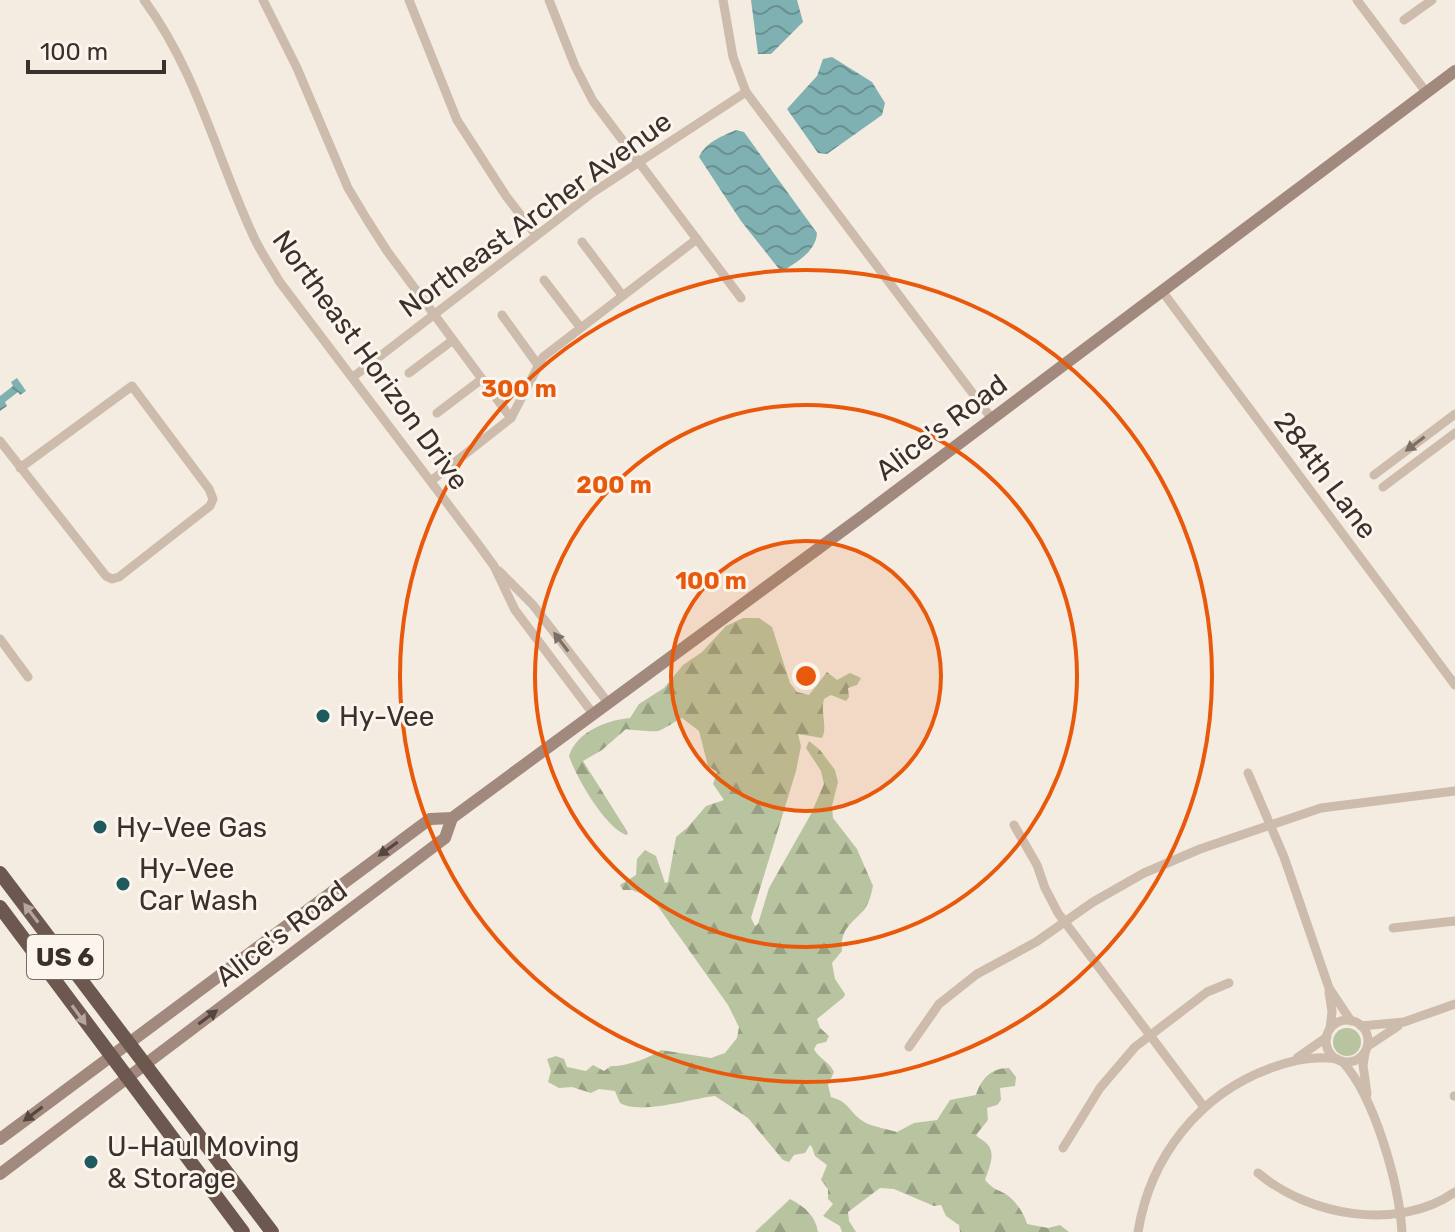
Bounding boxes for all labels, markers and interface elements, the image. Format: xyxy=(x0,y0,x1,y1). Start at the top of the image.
scale bar xyxy=(28,24,164,74)
text: 100 m xyxy=(40,38,108,66)
street label: Northeast Archer Avenue xyxy=(393,105,678,324)
street label: Northeast Horizon Drive xyxy=(265,224,476,496)
street label: Alice's Road xyxy=(869,367,1013,487)
text: 300 m xyxy=(481,375,557,403)
street label: 284th Lane xyxy=(1267,405,1384,545)
one-way arrow xyxy=(1404,436,1425,452)
text: 200 m xyxy=(576,471,652,499)
text: 100 m xyxy=(675,567,747,595)
one-way arrow xyxy=(554,632,570,652)
centre of rings xyxy=(792,662,820,690)
place label: Hy-Vee xyxy=(339,700,434,733)
marker: Hy-Vee xyxy=(314,707,332,725)
place label: Hy-Vee Gas xyxy=(116,811,267,844)
marker: Hy-Vee Gas xyxy=(91,818,109,836)
one-way arrow xyxy=(377,841,398,857)
place label: Hy-Vee Car Wash xyxy=(139,852,258,917)
street label: Alice's Road xyxy=(209,873,353,993)
marker: Hy-Vee Car Wash xyxy=(114,875,132,893)
one-way arrow xyxy=(24,903,40,923)
road number: US 6 xyxy=(27,935,103,979)
one-way arrow xyxy=(71,1004,87,1025)
one-way arrow xyxy=(197,1009,219,1025)
one-way arrow xyxy=(22,1106,43,1122)
place label: U-Haul Moving & Storage xyxy=(107,1130,300,1195)
marker: U-Haul Moving & Storage xyxy=(82,1153,100,1171)

